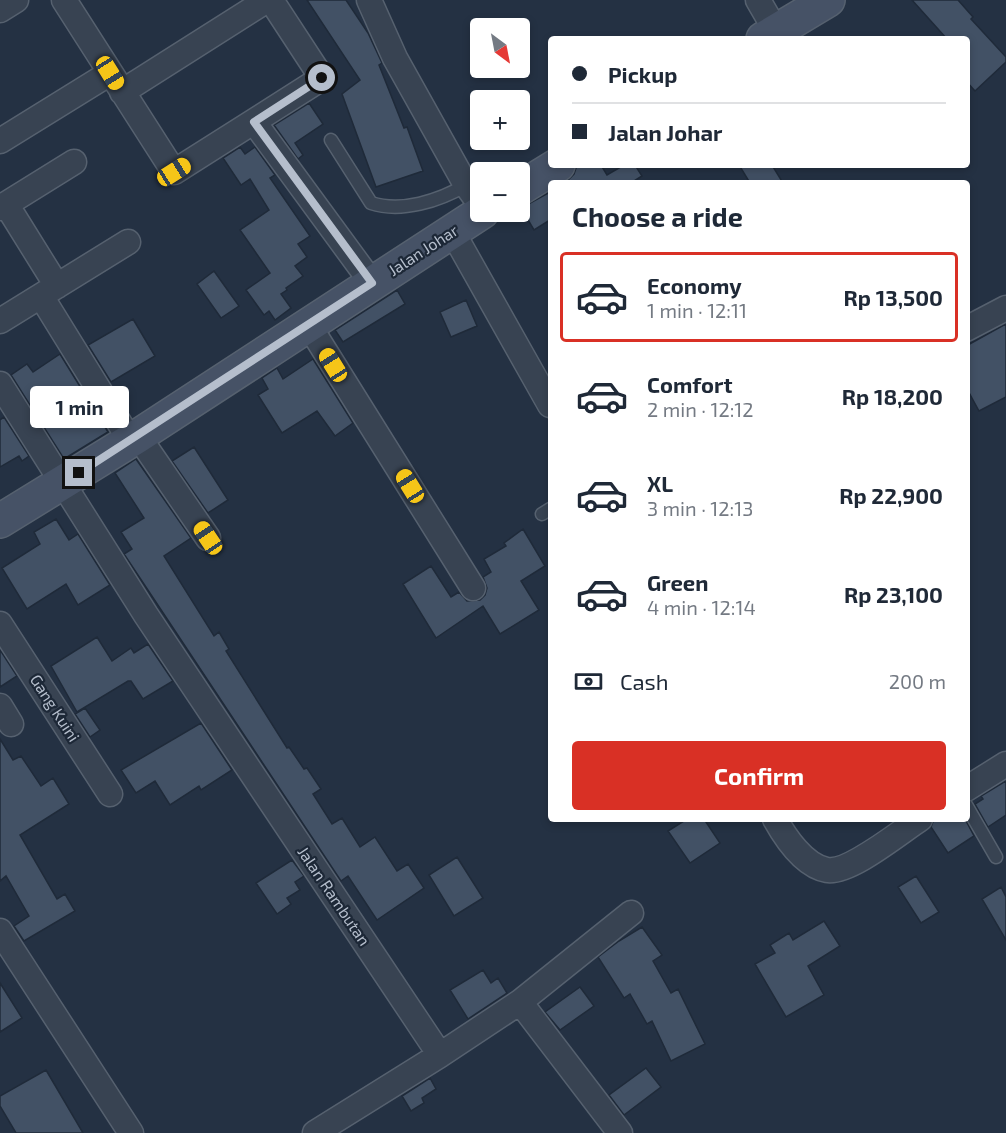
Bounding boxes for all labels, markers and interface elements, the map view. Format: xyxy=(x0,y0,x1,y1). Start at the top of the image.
north arrow xyxy=(470,18,530,78)
map controls xyxy=(470,18,530,222)
car xyxy=(93,53,127,93)
text: Pickup xyxy=(608,61,677,87)
route start xyxy=(308,64,335,91)
button: + xyxy=(470,90,530,150)
text: Jalan Johar xyxy=(608,119,722,145)
car xyxy=(154,155,194,189)
button: − xyxy=(470,162,530,222)
text: Choose a ride xyxy=(572,200,743,232)
street label: Jalan Johar xyxy=(384,220,462,279)
icon: car xyxy=(575,270,629,324)
text: Economy xyxy=(647,272,742,298)
text: Rp 13,500 xyxy=(844,284,943,310)
text: 1 min · 12:11 xyxy=(647,298,747,322)
car xyxy=(316,345,350,385)
icon: car xyxy=(575,369,629,423)
text: Comfort xyxy=(647,371,732,397)
text: Rp 18,200 xyxy=(842,383,943,409)
callout: 1 min xyxy=(29,386,128,428)
text: 1 min xyxy=(55,395,104,419)
text: 2 min · 12:12 xyxy=(647,397,754,421)
route end xyxy=(65,459,92,486)
car xyxy=(393,466,427,506)
icon: car xyxy=(575,468,629,522)
text: XL xyxy=(647,470,673,496)
text: Rp 22,900 xyxy=(839,482,943,508)
text: 3 min · 12:13 xyxy=(647,496,753,520)
car xyxy=(190,518,226,558)
icon: car xyxy=(575,567,629,621)
text: Green xyxy=(647,569,709,595)
text: Rp 23,100 xyxy=(844,581,943,607)
text: 4 min · 12:14 xyxy=(647,595,756,619)
icon: cash xyxy=(572,665,605,698)
text: Cash xyxy=(620,668,669,694)
text: 200 m xyxy=(889,669,946,693)
street label: Gang Kuini xyxy=(27,671,84,745)
button: Confirm xyxy=(572,741,946,810)
street label: Jalan Rambutan xyxy=(294,842,375,949)

